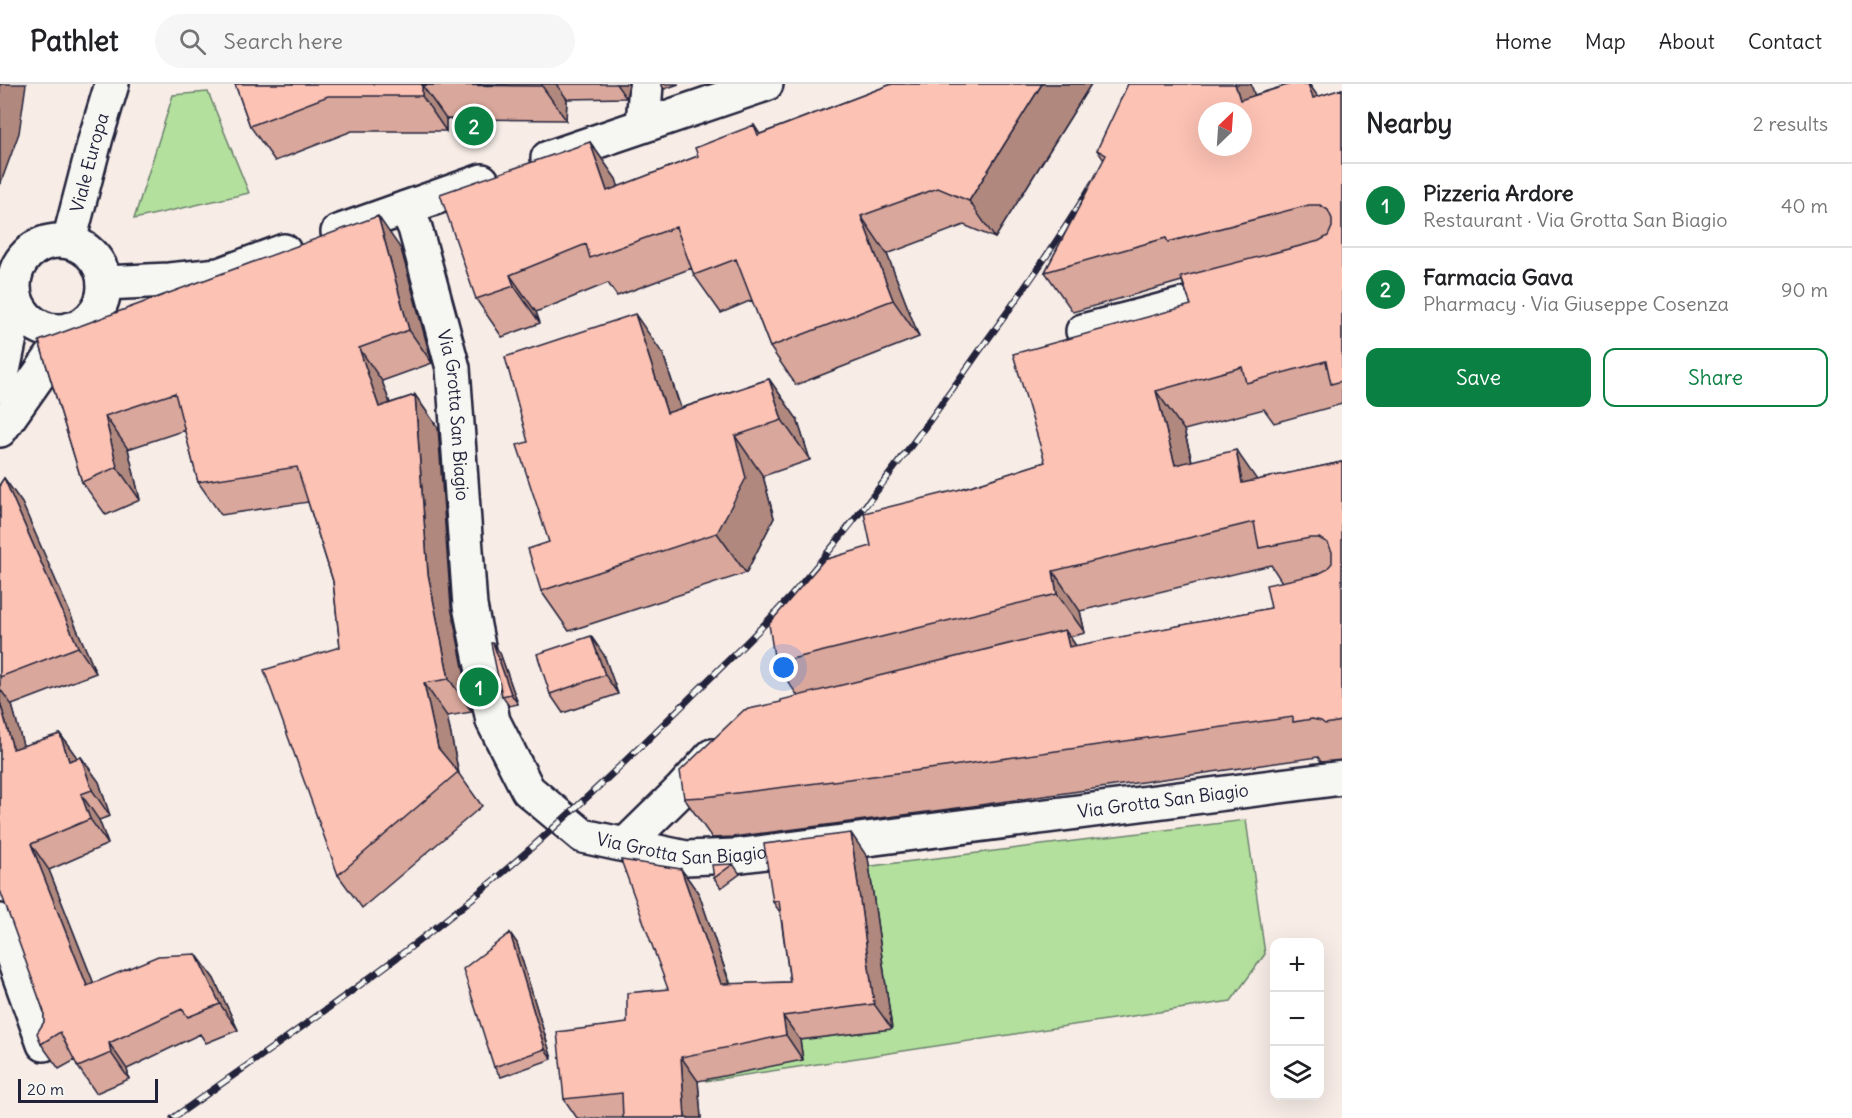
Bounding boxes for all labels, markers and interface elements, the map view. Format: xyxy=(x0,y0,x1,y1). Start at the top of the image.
search box xyxy=(155,14,575,68)
text: Pathlet xyxy=(30,23,119,59)
icon: search xyxy=(176,25,209,58)
text: Search here xyxy=(224,27,343,55)
text: Home xyxy=(1495,28,1552,55)
text: Map xyxy=(1585,28,1626,55)
text: About xyxy=(1659,28,1715,55)
text: Contact xyxy=(1748,28,1822,55)
north arrow xyxy=(1198,102,1252,156)
pin: 2 xyxy=(454,104,494,148)
text: Nearby xyxy=(1366,107,1452,140)
street label: Viale Europa xyxy=(65,110,114,215)
text: 2 results xyxy=(1753,111,1828,136)
text: Pizzeria Ardore xyxy=(1423,179,1574,207)
text: 1 xyxy=(1382,193,1389,218)
text: 40 m xyxy=(1781,193,1828,218)
text: Restaurant · Via Grotta San Biagio xyxy=(1423,207,1727,232)
text: Farmacia Gava xyxy=(1423,263,1573,291)
text: 2 xyxy=(1380,277,1391,302)
text: 90 m xyxy=(1781,277,1828,302)
text: Pharmacy · Via Giuseppe Cosenza xyxy=(1423,291,1729,316)
street label: Via Grotta San Biagio xyxy=(432,327,474,502)
button: Save xyxy=(1366,348,1591,407)
button: Share xyxy=(1603,348,1828,407)
your location xyxy=(769,653,798,682)
pin: 1 xyxy=(460,664,498,710)
street label: Via Grotta San Biagio xyxy=(1076,778,1250,823)
street label: Via Grotta San Biagio xyxy=(594,827,768,869)
map controls xyxy=(1270,938,1324,1100)
button: + xyxy=(1270,938,1324,992)
button: − xyxy=(1270,992,1324,1046)
button: layers xyxy=(1270,1046,1324,1100)
scale bar xyxy=(18,1076,158,1104)
text: 20 m xyxy=(27,1079,64,1099)

